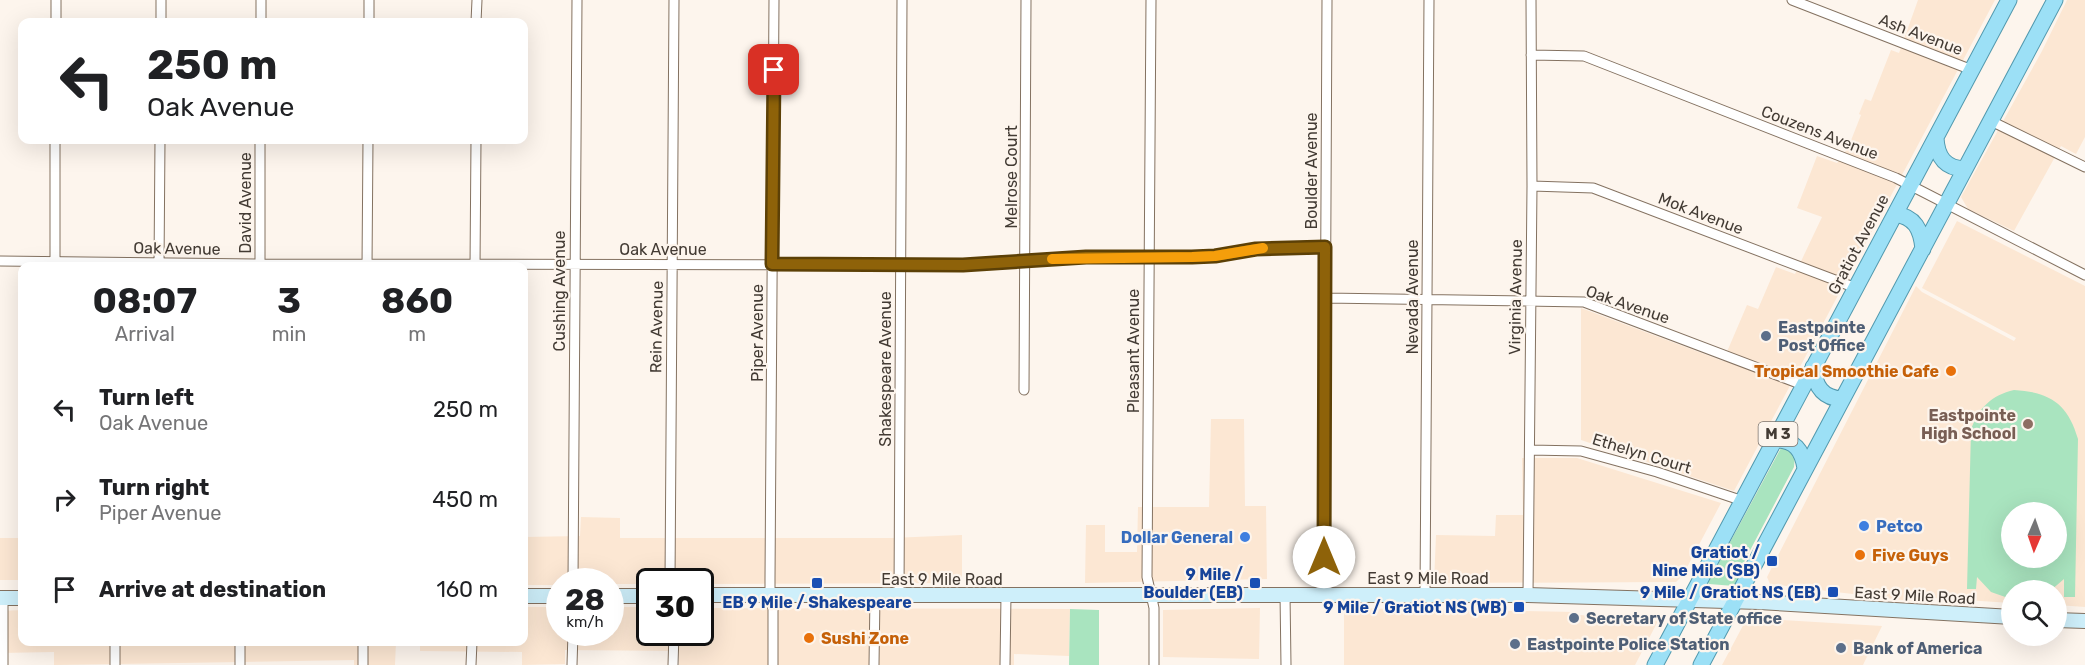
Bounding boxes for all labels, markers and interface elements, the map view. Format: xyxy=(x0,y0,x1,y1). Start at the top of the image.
street label: Ash Avenue xyxy=(1876,10,1965,59)
text: 250 m xyxy=(147,40,277,90)
icon: left xyxy=(48,42,126,120)
pin xyxy=(748,44,799,95)
icon: arrive xyxy=(757,53,790,86)
text: Oak Avenue xyxy=(147,91,294,123)
street label: Couzens Avenue xyxy=(1759,101,1881,164)
street label: Boulder Avenue xyxy=(1302,112,1321,230)
street label: Melrose Court xyxy=(1002,125,1021,229)
street label: David Avenue xyxy=(236,152,255,254)
street label: Mok Avenue xyxy=(1656,189,1746,238)
street label: Gratiot Avenue xyxy=(1824,191,1893,298)
street label: Cushing Avenue xyxy=(550,231,569,351)
street label: Oak Avenue xyxy=(133,238,221,259)
street label: Nevada Avenue xyxy=(1403,239,1422,355)
street label: Virginia Avenue xyxy=(1505,239,1526,355)
street label: Oak Avenue xyxy=(619,240,707,259)
text: 08:07 xyxy=(93,279,197,322)
text: 3 xyxy=(277,279,301,322)
text: 860 xyxy=(381,279,453,322)
street label: Rein Avenue xyxy=(646,281,667,373)
street label: Oak Avenue xyxy=(1583,281,1672,328)
street label: Piper Avenue xyxy=(748,284,767,382)
street label: Pleasant Avenue xyxy=(1124,289,1143,413)
street label: Shakespeare Avenue xyxy=(876,291,895,447)
place label: Eastpointe Post Office xyxy=(1778,318,1866,355)
text: Arrival xyxy=(115,322,175,346)
text: min xyxy=(272,322,306,346)
text: m xyxy=(408,322,426,346)
marker: Eastpointe Post Office xyxy=(1759,329,1773,343)
place label: Tropical Smoothie Cafe xyxy=(1754,362,1939,381)
marker: Tropical Smoothie Cafe xyxy=(1944,364,1958,378)
text: Turn left xyxy=(99,384,194,411)
icon: left xyxy=(48,393,81,426)
text: 250 m xyxy=(433,396,498,423)
place label: Eastpointe High School xyxy=(1921,406,2016,443)
text: Oak Avenue xyxy=(99,411,208,435)
marker: Eastpointe High School xyxy=(2021,417,2035,431)
road number: M 3 xyxy=(1758,422,1798,446)
street label: Ethelyn Court xyxy=(1590,429,1694,478)
text: Turn right xyxy=(99,474,209,501)
icon: right xyxy=(48,483,81,516)
text: 450 m xyxy=(432,486,498,513)
text: Piper Avenue xyxy=(99,501,221,525)
north arrow xyxy=(2001,502,2067,568)
map controls xyxy=(2001,502,2067,646)
place label: Petco xyxy=(1876,517,1923,536)
marker: Petco xyxy=(1857,519,1871,533)
position arrow xyxy=(1292,525,1356,589)
place label: Dollar General xyxy=(1121,528,1233,547)
marker: Dollar General xyxy=(1238,530,1252,544)
place label: Gratiot / Nine Mile (SB) xyxy=(1652,543,1760,580)
place label: Five Guys xyxy=(1872,546,1949,565)
marker: Five Guys xyxy=(1853,548,1867,562)
marker: Gratiot / Nine Mile (SB) xyxy=(1765,554,1779,568)
place label: 9 Mile / Boulder (EB) xyxy=(1143,565,1243,602)
speed limit sign: 30 xyxy=(636,568,714,646)
street label: East 9 Mile Road xyxy=(1367,569,1489,588)
street label: East 9 Mile Road xyxy=(881,570,1003,589)
icon: arrive xyxy=(48,573,81,606)
text: Arrive at destination xyxy=(99,576,326,603)
text: 160 m xyxy=(436,576,498,603)
marker: EB 9 Mile / Shakespeare xyxy=(810,576,824,590)
marker: 9 Mile / Boulder (EB) xyxy=(1248,576,1262,590)
button: search xyxy=(2001,580,2067,646)
text: 28 xyxy=(565,582,605,618)
place label: 9 Mile / Gratiot NS (EB) xyxy=(1640,583,1821,602)
street label: East 9 Mile Road xyxy=(1854,583,1976,608)
marker: 9 Mile / Gratiot NS (EB) xyxy=(1826,585,1840,599)
place label: EB 9 Mile / Shakespeare xyxy=(722,593,912,612)
place label: 9 Mile / Gratiot NS (WB) xyxy=(1323,598,1507,617)
marker: 9 Mile / Gratiot NS (WB) xyxy=(1512,600,1526,614)
place label: Secretary of State office xyxy=(1586,609,1782,628)
marker: Secretary of State office xyxy=(1567,611,1581,625)
text: km/h xyxy=(566,613,604,631)
place label: Sushi Zone xyxy=(821,629,909,648)
marker: Sushi Zone xyxy=(802,631,816,645)
place label: Eastpointe Police Station xyxy=(1527,635,1730,654)
marker: Eastpointe Police Station xyxy=(1508,637,1522,651)
place label: Bank of America xyxy=(1853,639,1983,658)
marker: Bank of America xyxy=(1834,641,1848,655)

